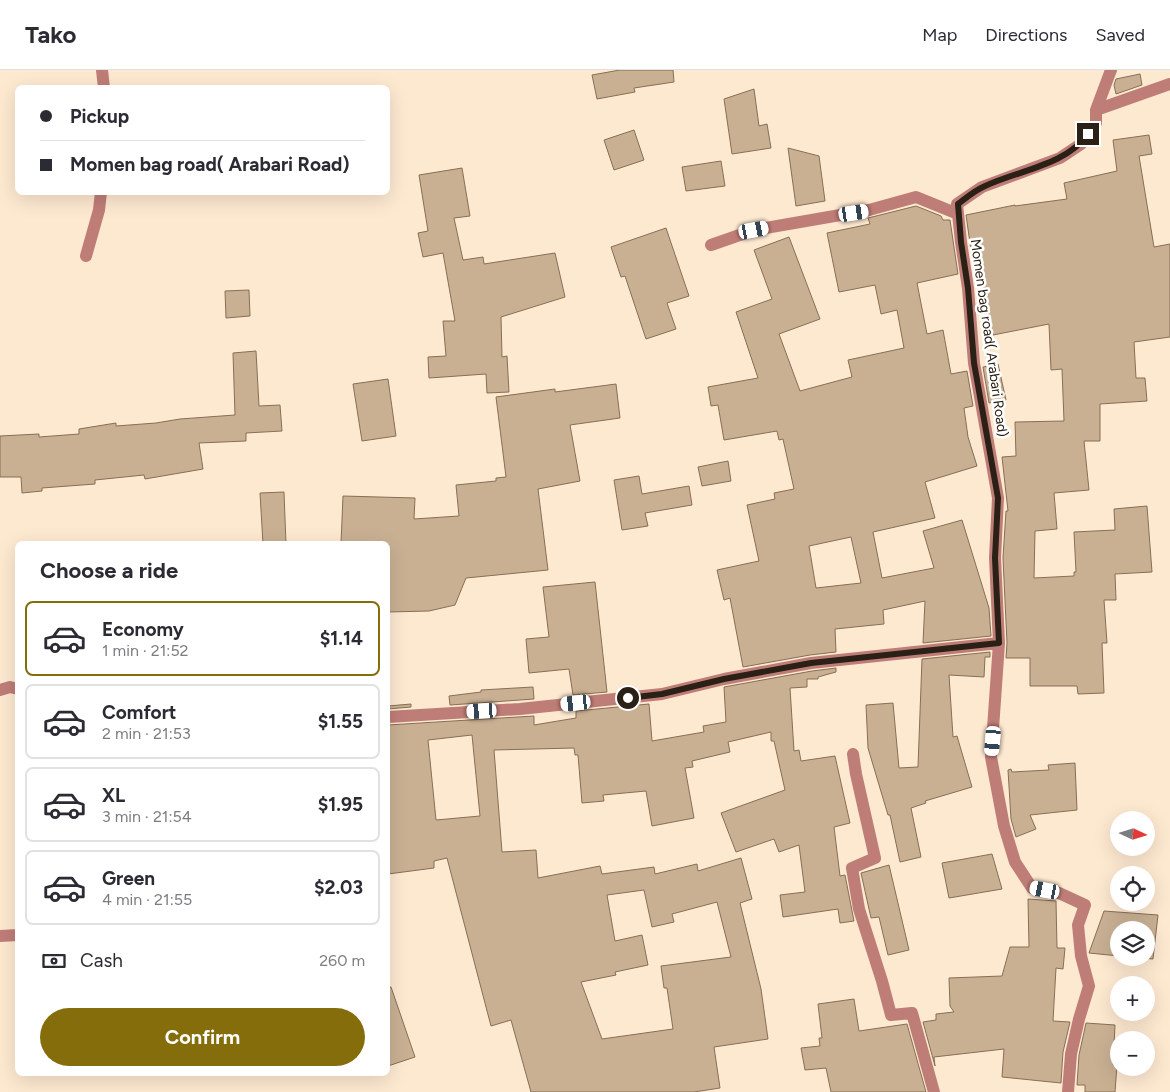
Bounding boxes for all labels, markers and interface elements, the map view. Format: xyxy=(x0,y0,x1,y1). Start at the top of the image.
text: Tako xyxy=(25,20,76,49)
text: Map xyxy=(922,24,957,46)
text: Directions xyxy=(985,24,1067,46)
text: Saved xyxy=(1095,24,1145,46)
text: Pickup xyxy=(70,105,129,128)
route end xyxy=(1077,123,1099,145)
text: Momen bag road( Arabari Road) xyxy=(70,153,350,176)
car xyxy=(838,203,869,223)
car xyxy=(737,220,770,240)
street label: Momen bag road( Arabari Road) xyxy=(967,238,1011,438)
text: Choose a ride xyxy=(40,557,178,584)
icon: car xyxy=(42,616,87,661)
text: Economy xyxy=(102,618,184,641)
text: $1.14 xyxy=(320,627,363,650)
text: 1 min · 21:52 xyxy=(102,641,189,660)
route start xyxy=(617,687,639,709)
car xyxy=(560,694,591,712)
icon: car xyxy=(42,699,87,744)
text: Comfort xyxy=(102,701,177,724)
car xyxy=(466,703,497,719)
text: $1.55 xyxy=(318,710,363,733)
text: 2 min · 21:53 xyxy=(102,724,191,743)
car xyxy=(984,725,1001,757)
icon: car xyxy=(42,782,87,827)
text: XL xyxy=(102,784,125,807)
text: $1.95 xyxy=(318,793,363,816)
text: 3 min · 21:54 xyxy=(102,807,192,826)
north arrow xyxy=(1110,811,1155,856)
map controls xyxy=(1110,811,1155,1076)
icon: car xyxy=(42,865,87,910)
button: locate xyxy=(1110,866,1155,911)
text: Green xyxy=(102,867,155,890)
text: $2.03 xyxy=(314,876,363,899)
car xyxy=(1028,880,1061,900)
text: 4 min · 21:55 xyxy=(102,890,192,909)
button: layers xyxy=(1110,921,1155,966)
icon: cash xyxy=(40,947,68,975)
text: Cash xyxy=(80,949,123,972)
text: 260 m xyxy=(319,951,365,970)
button: + xyxy=(1110,976,1155,1021)
button: Confirm xyxy=(40,1008,365,1066)
button: − xyxy=(1110,1031,1155,1076)

